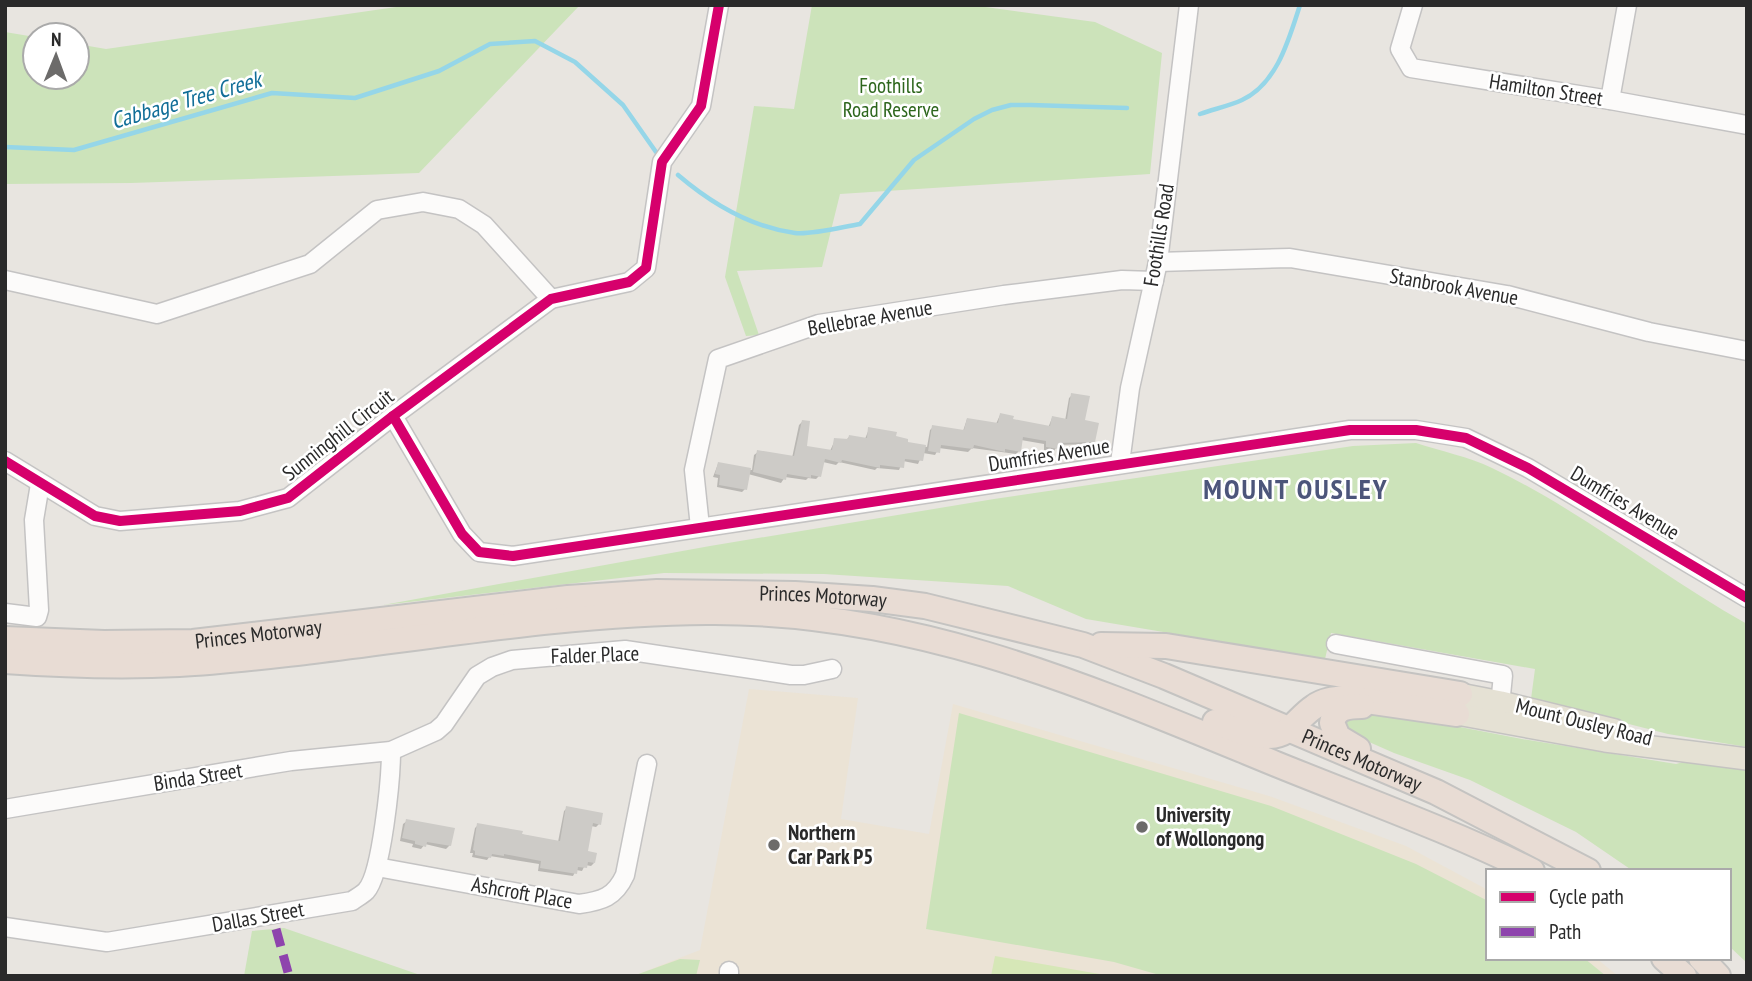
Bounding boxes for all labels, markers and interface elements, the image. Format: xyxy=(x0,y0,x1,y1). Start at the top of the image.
north arrow xyxy=(21,21,91,91)
text: N xyxy=(51,27,62,51)
water label: Cabbage Tree Creek xyxy=(107,63,267,135)
street label: Hamilton Street xyxy=(1487,67,1605,112)
park label: Foothills Road Reserve xyxy=(843,72,939,123)
street label: Foothills Road xyxy=(1137,182,1180,288)
street label: Stanbrook Avenue xyxy=(1388,262,1520,311)
street label: Bellebrae Avenue xyxy=(806,293,934,342)
street label: Sunninghill Circuit xyxy=(276,382,399,487)
street label: Dumfries Avenue xyxy=(986,432,1111,477)
street label: Dumfries Avenue xyxy=(1566,460,1685,546)
district label: MOUNT OUSLEY xyxy=(1203,470,1389,507)
street label: Princes Motorway xyxy=(759,579,888,614)
street label: Princes Motorway xyxy=(194,613,323,655)
street label: Falder Place xyxy=(550,639,640,670)
street label: Mount Ousley Road xyxy=(1513,692,1655,751)
street label: Princes Motorway xyxy=(1298,722,1426,797)
street label: Binda Street xyxy=(152,756,244,797)
place label: University of Wollongong xyxy=(1156,801,1264,852)
place label: Northern Car Park P5 xyxy=(788,819,873,870)
marker: University of Wollongong xyxy=(1134,819,1150,835)
marker: Northern Car Park P5 xyxy=(766,837,782,853)
legend xyxy=(1486,869,1731,960)
street label: Ashcroft Place xyxy=(469,870,575,915)
text: Cycle path xyxy=(1549,883,1624,910)
street label: Dallas Street xyxy=(210,895,306,938)
text: Path xyxy=(1549,918,1581,945)

